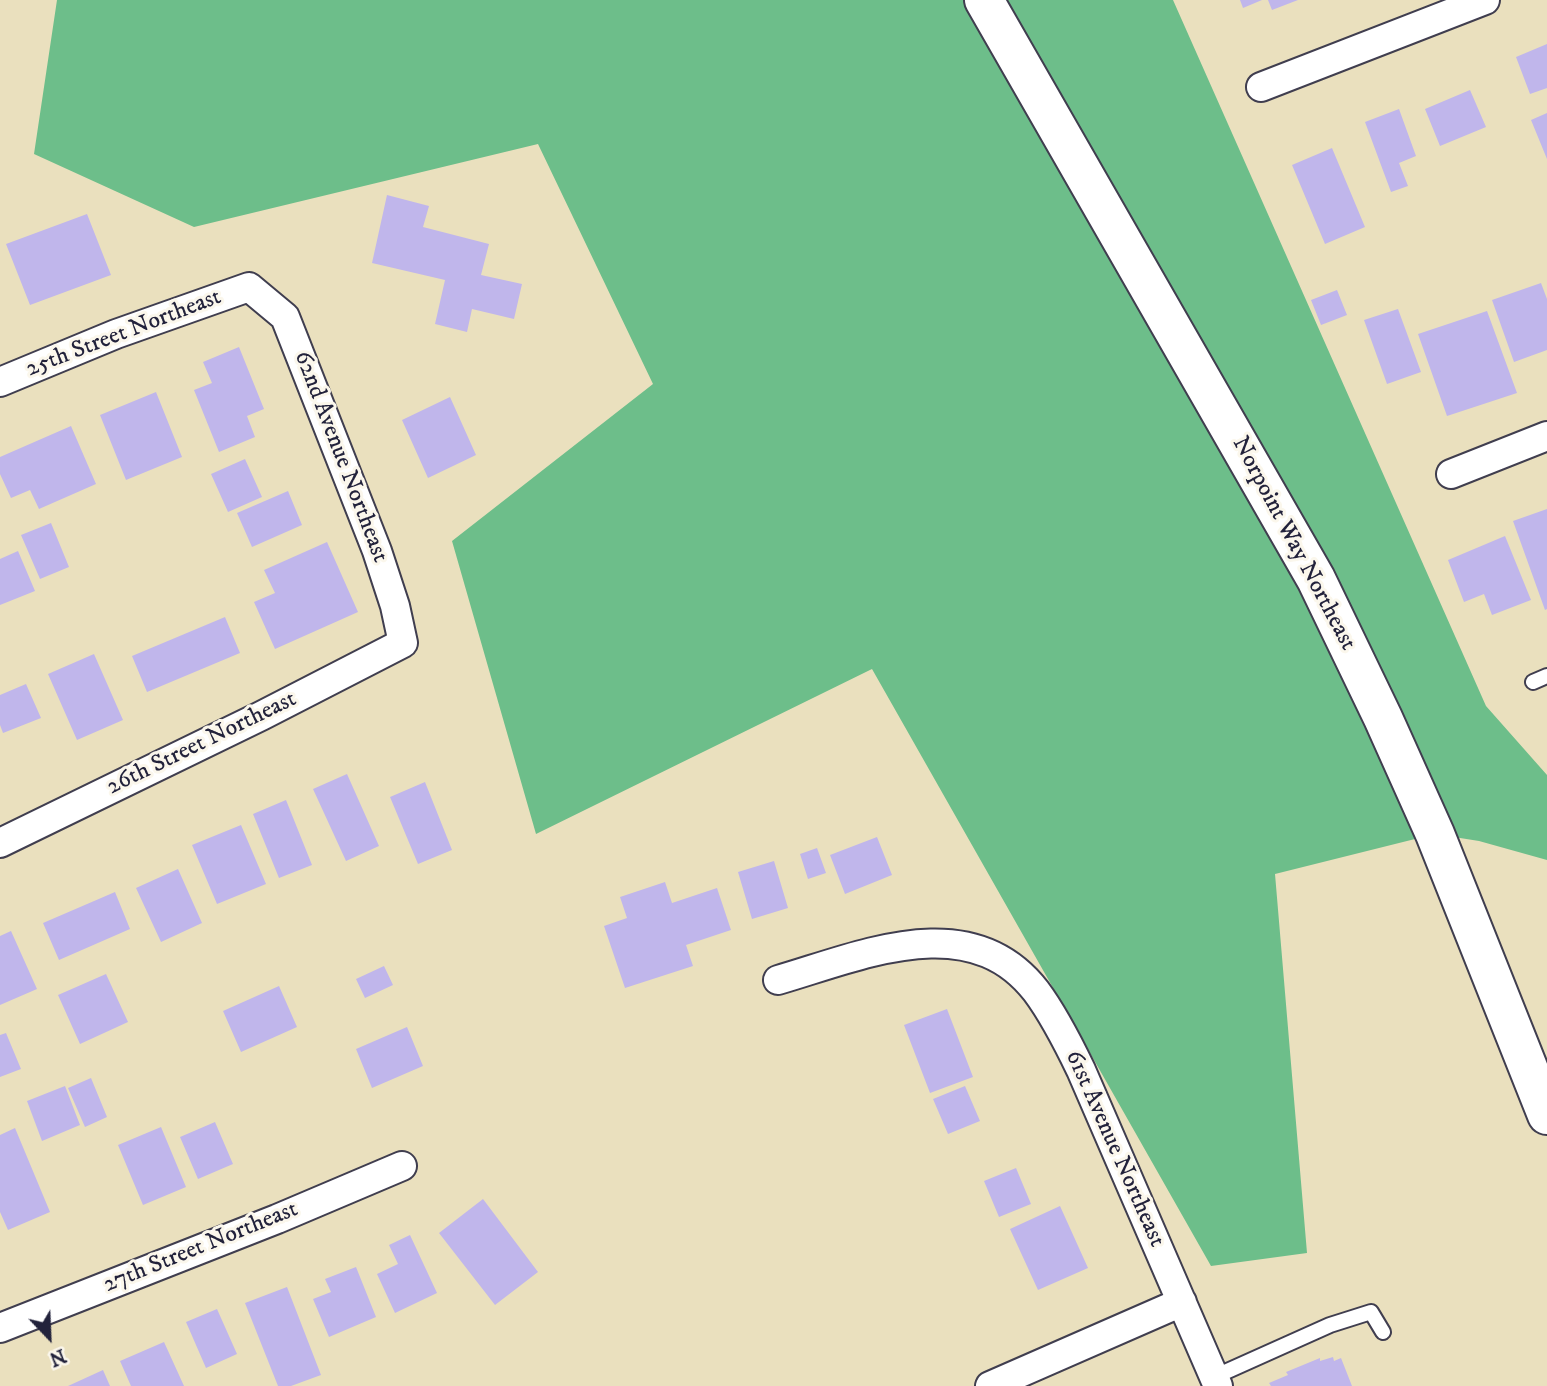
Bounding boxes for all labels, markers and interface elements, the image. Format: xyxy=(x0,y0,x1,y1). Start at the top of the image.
street label: 25th Street Northeast xyxy=(22,284,226,384)
street label: 62nd Avenue Northeast xyxy=(286,347,394,567)
street label: Norpoint Way Northeast xyxy=(1224,432,1362,656)
street label: 26th Street Northeast xyxy=(102,686,302,802)
street label: 61st Avenue Northeast xyxy=(1058,1046,1170,1252)
street label: 27th Street Northeast xyxy=(100,1196,302,1300)
north arrow xyxy=(14,1302,84,1372)
text: N xyxy=(46,1343,69,1370)

